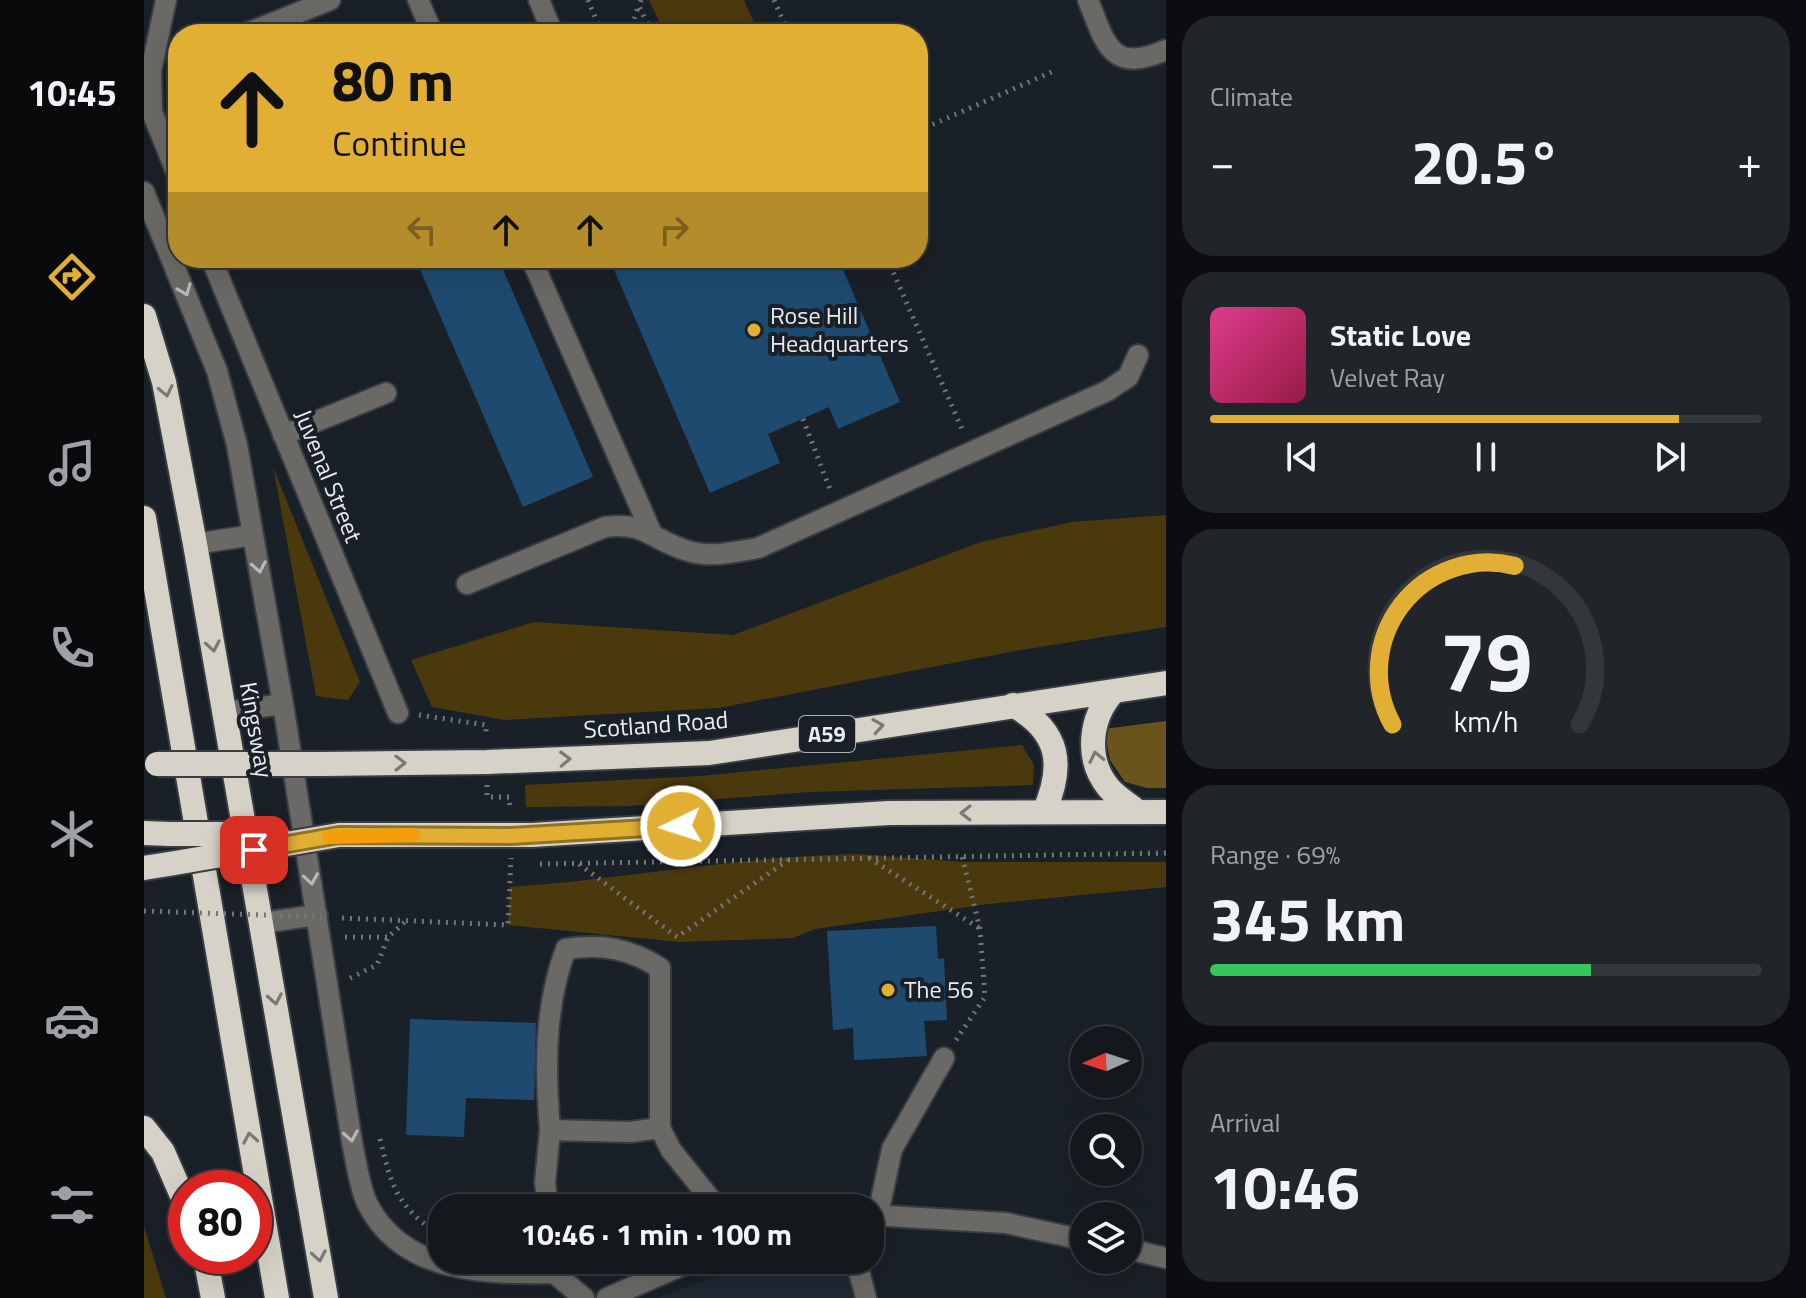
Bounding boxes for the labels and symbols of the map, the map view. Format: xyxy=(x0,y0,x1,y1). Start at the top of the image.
one-way arrow xyxy=(175,282,191,296)
place label: Rose Hill Headquarters xyxy=(770,297,909,361)
marker: Rose Hill Headquarters xyxy=(745,321,763,339)
one-way arrow xyxy=(157,383,174,397)
street label: Juvenal Street xyxy=(286,404,372,548)
one-way arrow xyxy=(249,561,266,574)
one-way arrow xyxy=(204,639,221,653)
street label: Kingsway xyxy=(231,679,283,781)
street label: Scotland Road xyxy=(582,701,729,747)
road number: A59 xyxy=(799,716,855,752)
one-way arrow xyxy=(872,718,885,735)
one-way arrow xyxy=(559,750,571,767)
one-way arrow xyxy=(1088,751,1105,765)
one-way arrow xyxy=(394,754,407,772)
position arrow xyxy=(639,784,723,868)
one-way arrow xyxy=(959,804,972,822)
pin xyxy=(220,816,288,884)
one-way arrow xyxy=(302,872,319,886)
place label: The 56 xyxy=(904,971,974,1007)
marker: The 56 xyxy=(879,981,897,999)
one-way arrow xyxy=(265,993,282,1006)
north arrow xyxy=(1070,1026,1142,1098)
one-way arrow xyxy=(342,1129,359,1143)
one-way arrow xyxy=(242,1131,259,1145)
speed limit sign: 80 xyxy=(168,1170,272,1274)
one-way arrow xyxy=(310,1249,327,1262)

